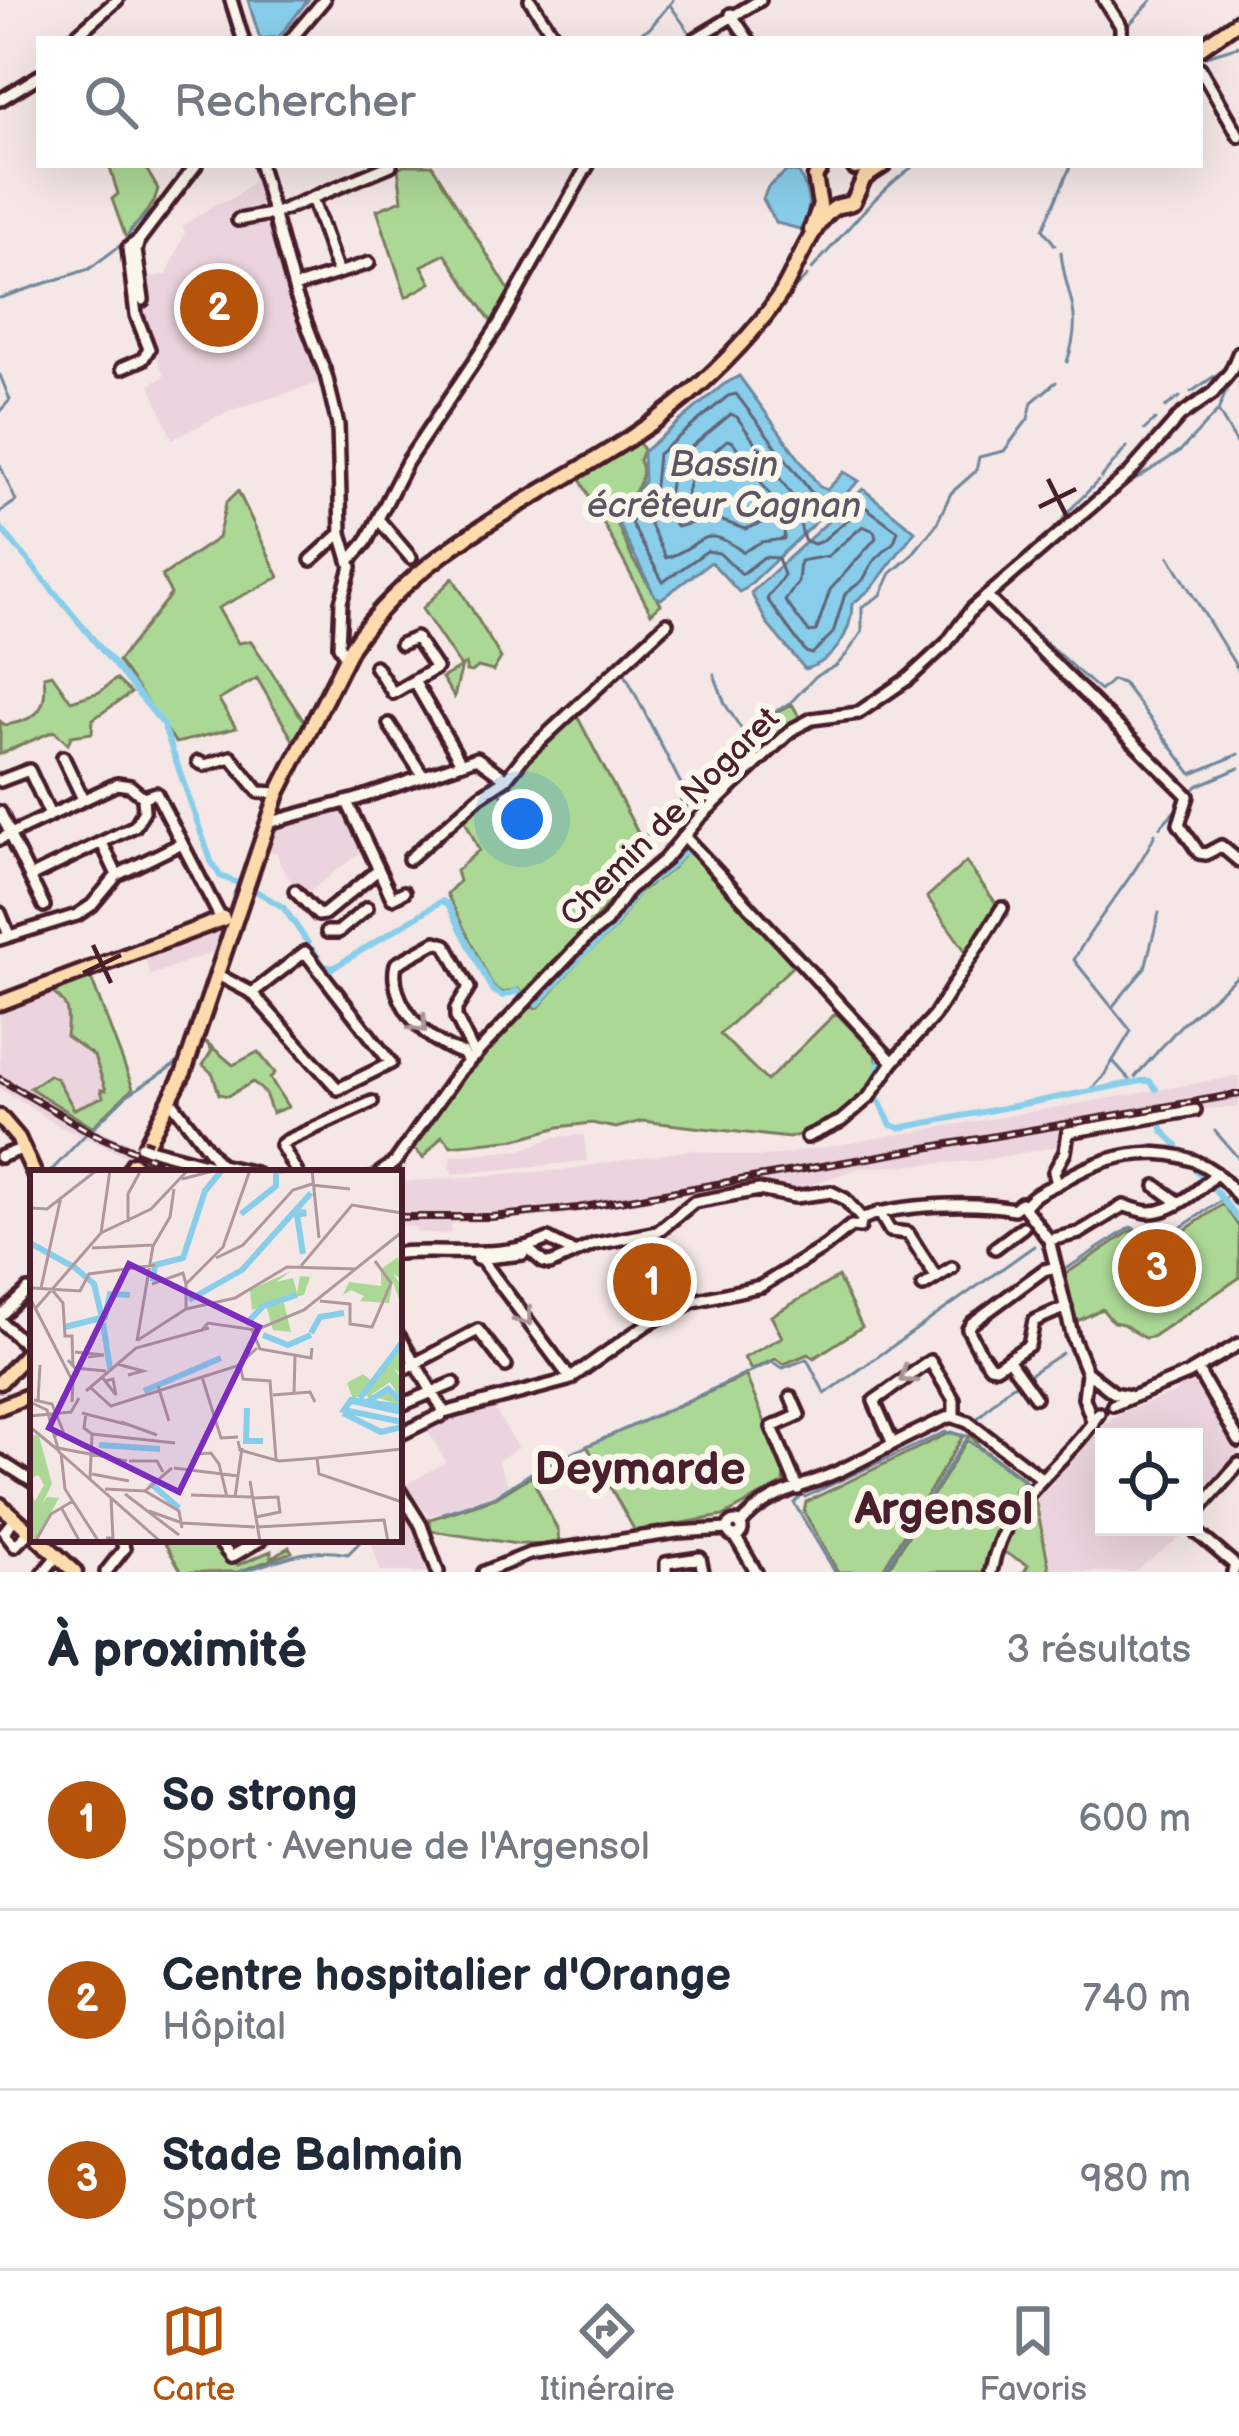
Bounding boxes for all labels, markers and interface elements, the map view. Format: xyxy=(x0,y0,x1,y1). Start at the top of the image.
search box xyxy=(36,36,1203,168)
icon: search xyxy=(78,69,144,135)
text: Rechercher xyxy=(174,75,415,130)
pin: 2 xyxy=(180,263,258,353)
water label: Bassin écrêteur Cagnan xyxy=(587,444,861,528)
street label: Chemin de Nogaret xyxy=(552,699,788,935)
your location xyxy=(492,789,552,849)
one-way arrow xyxy=(406,1011,427,1032)
inset map xyxy=(30,1170,402,1542)
pin: 3 xyxy=(1118,1223,1196,1313)
pin: 1 xyxy=(613,1237,691,1327)
one-way arrow xyxy=(511,1305,532,1327)
one-way arrow xyxy=(899,1362,920,1384)
map controls xyxy=(1095,1428,1203,1536)
button: locate xyxy=(1095,1428,1203,1536)
district label: Deymarde xyxy=(534,1443,746,1498)
district label: Argensol xyxy=(853,1483,1034,1538)
text: À proximité xyxy=(48,1620,307,1681)
text: 3 résultats xyxy=(1006,1627,1191,1674)
text: So strong xyxy=(162,1769,357,1824)
text: 1 xyxy=(79,1796,95,1843)
text: 600 m xyxy=(1079,1796,1191,1843)
text: Sport · Avenue de l'Argensol xyxy=(162,1824,650,1871)
text: Centre hospitalier d'Orange xyxy=(162,1949,731,2004)
text: 2 xyxy=(75,1976,99,2023)
text: 740 m xyxy=(1082,1976,1191,2023)
text: Hôpital xyxy=(162,2004,286,2051)
text: Stade Balmain xyxy=(162,2129,463,2184)
text: 3 xyxy=(76,2156,98,2203)
text: 980 m xyxy=(1080,2156,1191,2203)
text: Sport xyxy=(162,2184,257,2231)
tab: Carte xyxy=(152,2298,235,2410)
tab: Itinéraire xyxy=(540,2298,675,2410)
tab: Favoris xyxy=(979,2298,1087,2410)

